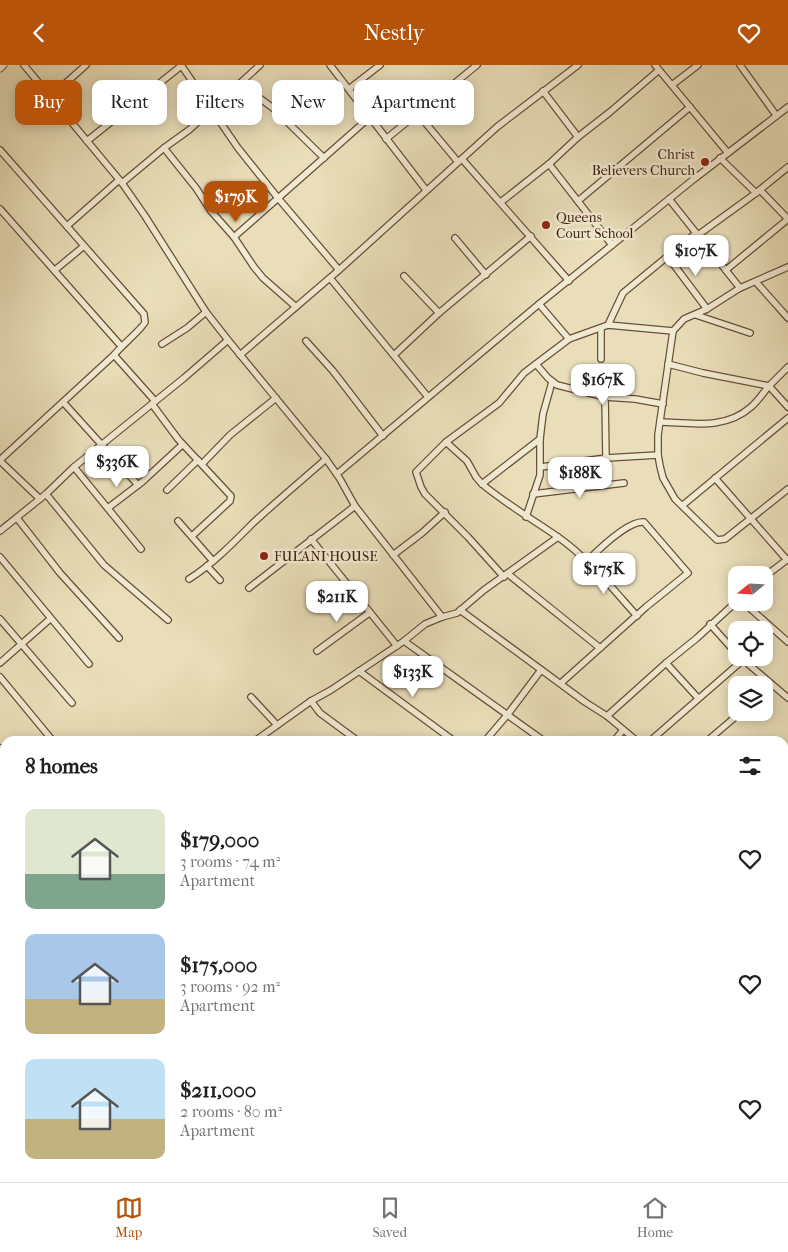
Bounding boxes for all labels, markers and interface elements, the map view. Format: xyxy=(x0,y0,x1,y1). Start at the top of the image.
icon: back xyxy=(25,19,53,47)
icon: heart xyxy=(735,19,763,47)
text: Nestly xyxy=(364,20,424,46)
chip: Buy xyxy=(15,80,82,125)
chip: Rent xyxy=(92,80,167,125)
chip: Filters xyxy=(177,80,262,125)
chip: New xyxy=(272,80,344,125)
chip: Apartment xyxy=(354,80,474,125)
place label: Christ Believers Church xyxy=(592,146,695,179)
marker: Christ Believers Church xyxy=(699,156,711,168)
pin: $179K xyxy=(201,181,271,223)
text: $179K xyxy=(215,187,257,206)
place label: Queens Court School xyxy=(556,209,634,242)
marker: Queens Court School xyxy=(540,219,552,231)
pin: $107K xyxy=(661,235,731,277)
text: $107K xyxy=(675,241,717,260)
pin: $167K xyxy=(568,363,638,406)
text: $167K xyxy=(582,370,624,389)
pin: $336K xyxy=(82,445,152,488)
text: $336K xyxy=(96,452,138,471)
pin: $188K xyxy=(545,457,615,499)
text: $188K xyxy=(559,463,601,482)
place label: FULANI HOUSE xyxy=(274,548,378,565)
marker: FULANI HOUSE xyxy=(258,550,270,562)
pin: $175K xyxy=(569,553,639,595)
text: $175K xyxy=(584,559,624,578)
north arrow xyxy=(728,566,772,611)
map controls xyxy=(728,566,773,721)
pin: $211K xyxy=(302,581,372,623)
text: $211K xyxy=(317,587,357,606)
button: locate xyxy=(728,621,773,666)
pin: $133K xyxy=(378,655,448,698)
text: $133K xyxy=(393,662,433,681)
button: layers xyxy=(728,676,773,721)
icon: filters xyxy=(736,752,764,780)
text: 8 homes xyxy=(25,754,98,778)
text: $179,000 xyxy=(180,828,259,852)
icon: home xyxy=(65,829,125,889)
icon: heart xyxy=(736,845,764,873)
text: 3 rooms · 74 m² xyxy=(180,852,280,871)
text: Apartment xyxy=(180,871,255,890)
text: $175,000 xyxy=(180,953,257,977)
icon: home xyxy=(65,954,125,1014)
icon: heart xyxy=(736,970,764,998)
text: 3 rooms · 92 m² xyxy=(180,977,280,996)
text: Apartment xyxy=(180,996,255,1015)
text: $211,000 xyxy=(180,1078,256,1102)
icon: home xyxy=(65,1079,125,1139)
icon: heart xyxy=(736,1095,764,1123)
text: 2 rooms · 80 m² xyxy=(180,1102,282,1121)
text: Apartment xyxy=(180,1121,255,1140)
tab: Map xyxy=(115,1194,143,1241)
tab: Saved xyxy=(372,1194,407,1241)
tab: Home xyxy=(637,1194,673,1241)

